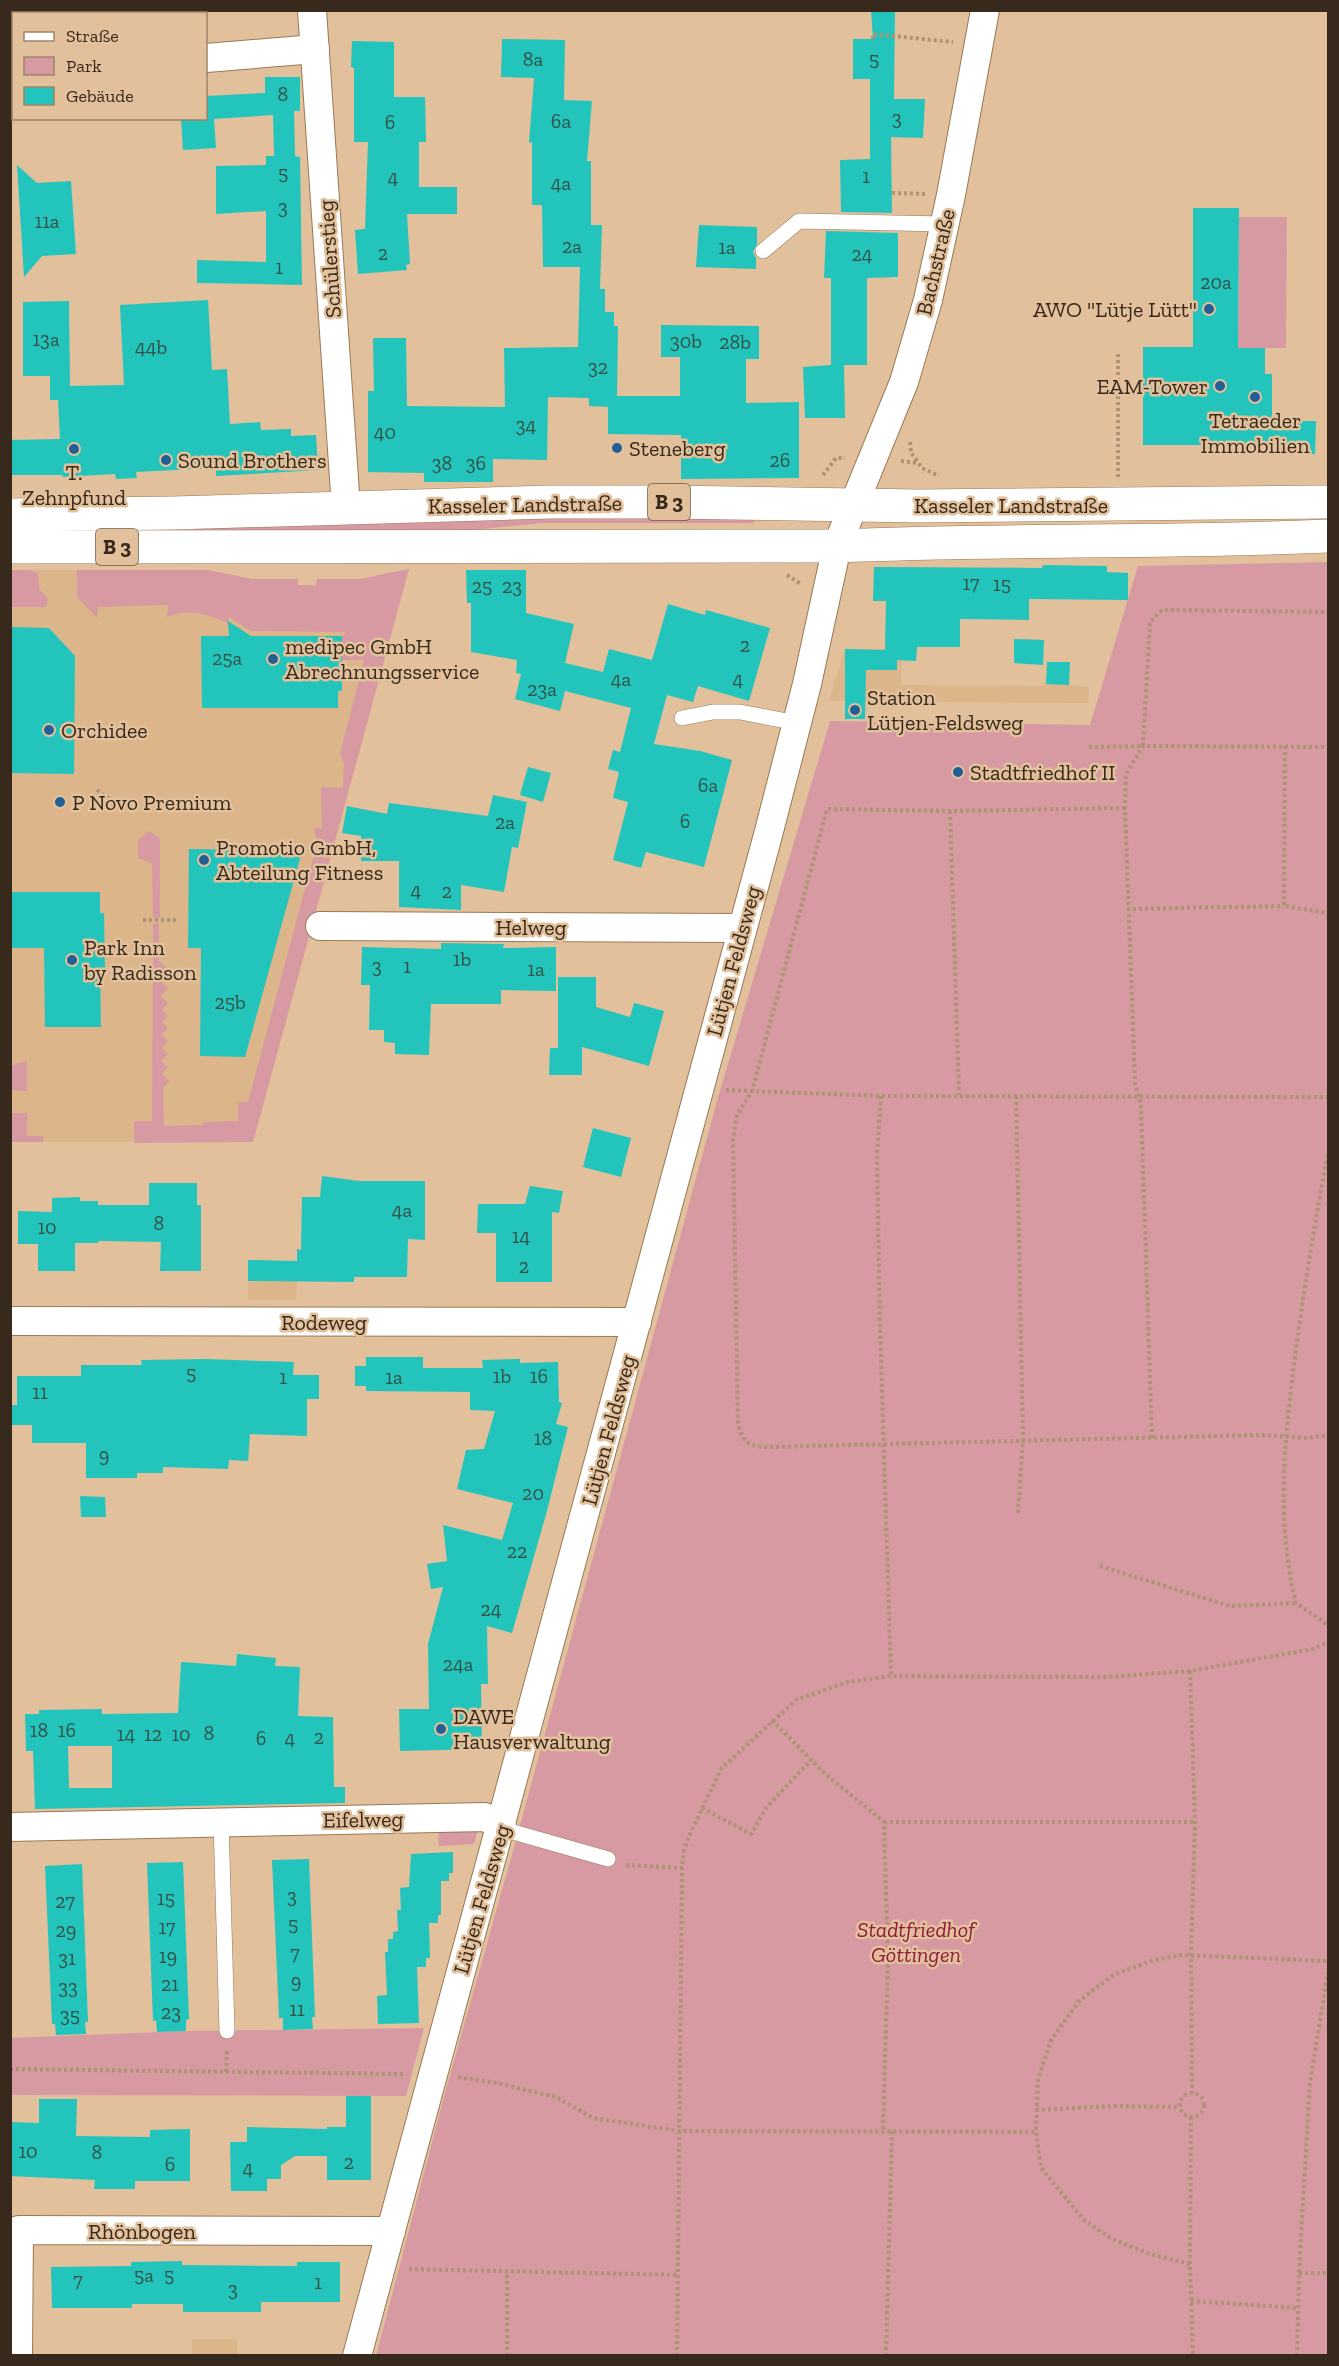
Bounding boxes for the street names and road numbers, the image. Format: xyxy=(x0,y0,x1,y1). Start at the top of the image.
street label: Schülerstieg xyxy=(312,199,347,319)
street label: Bachstraße xyxy=(910,206,961,318)
road number: B 3 xyxy=(648,484,690,520)
street label: Kasseler Landstraße xyxy=(428,489,622,520)
street label: Kasseler Landstraße xyxy=(914,492,1108,519)
road number: B 3 xyxy=(96,529,138,565)
street label: Lütjen Feldsweg xyxy=(700,883,767,1039)
street label: Helweg xyxy=(495,914,567,941)
street label: Rodeweg xyxy=(281,1309,367,1336)
street label: Lütjen Feldsweg xyxy=(575,1352,642,1508)
street label: Eifelweg xyxy=(322,1805,404,1834)
street label: Lütjen Feldsweg xyxy=(447,1821,516,1977)
street label: Rhönbogen xyxy=(88,2218,196,2245)

